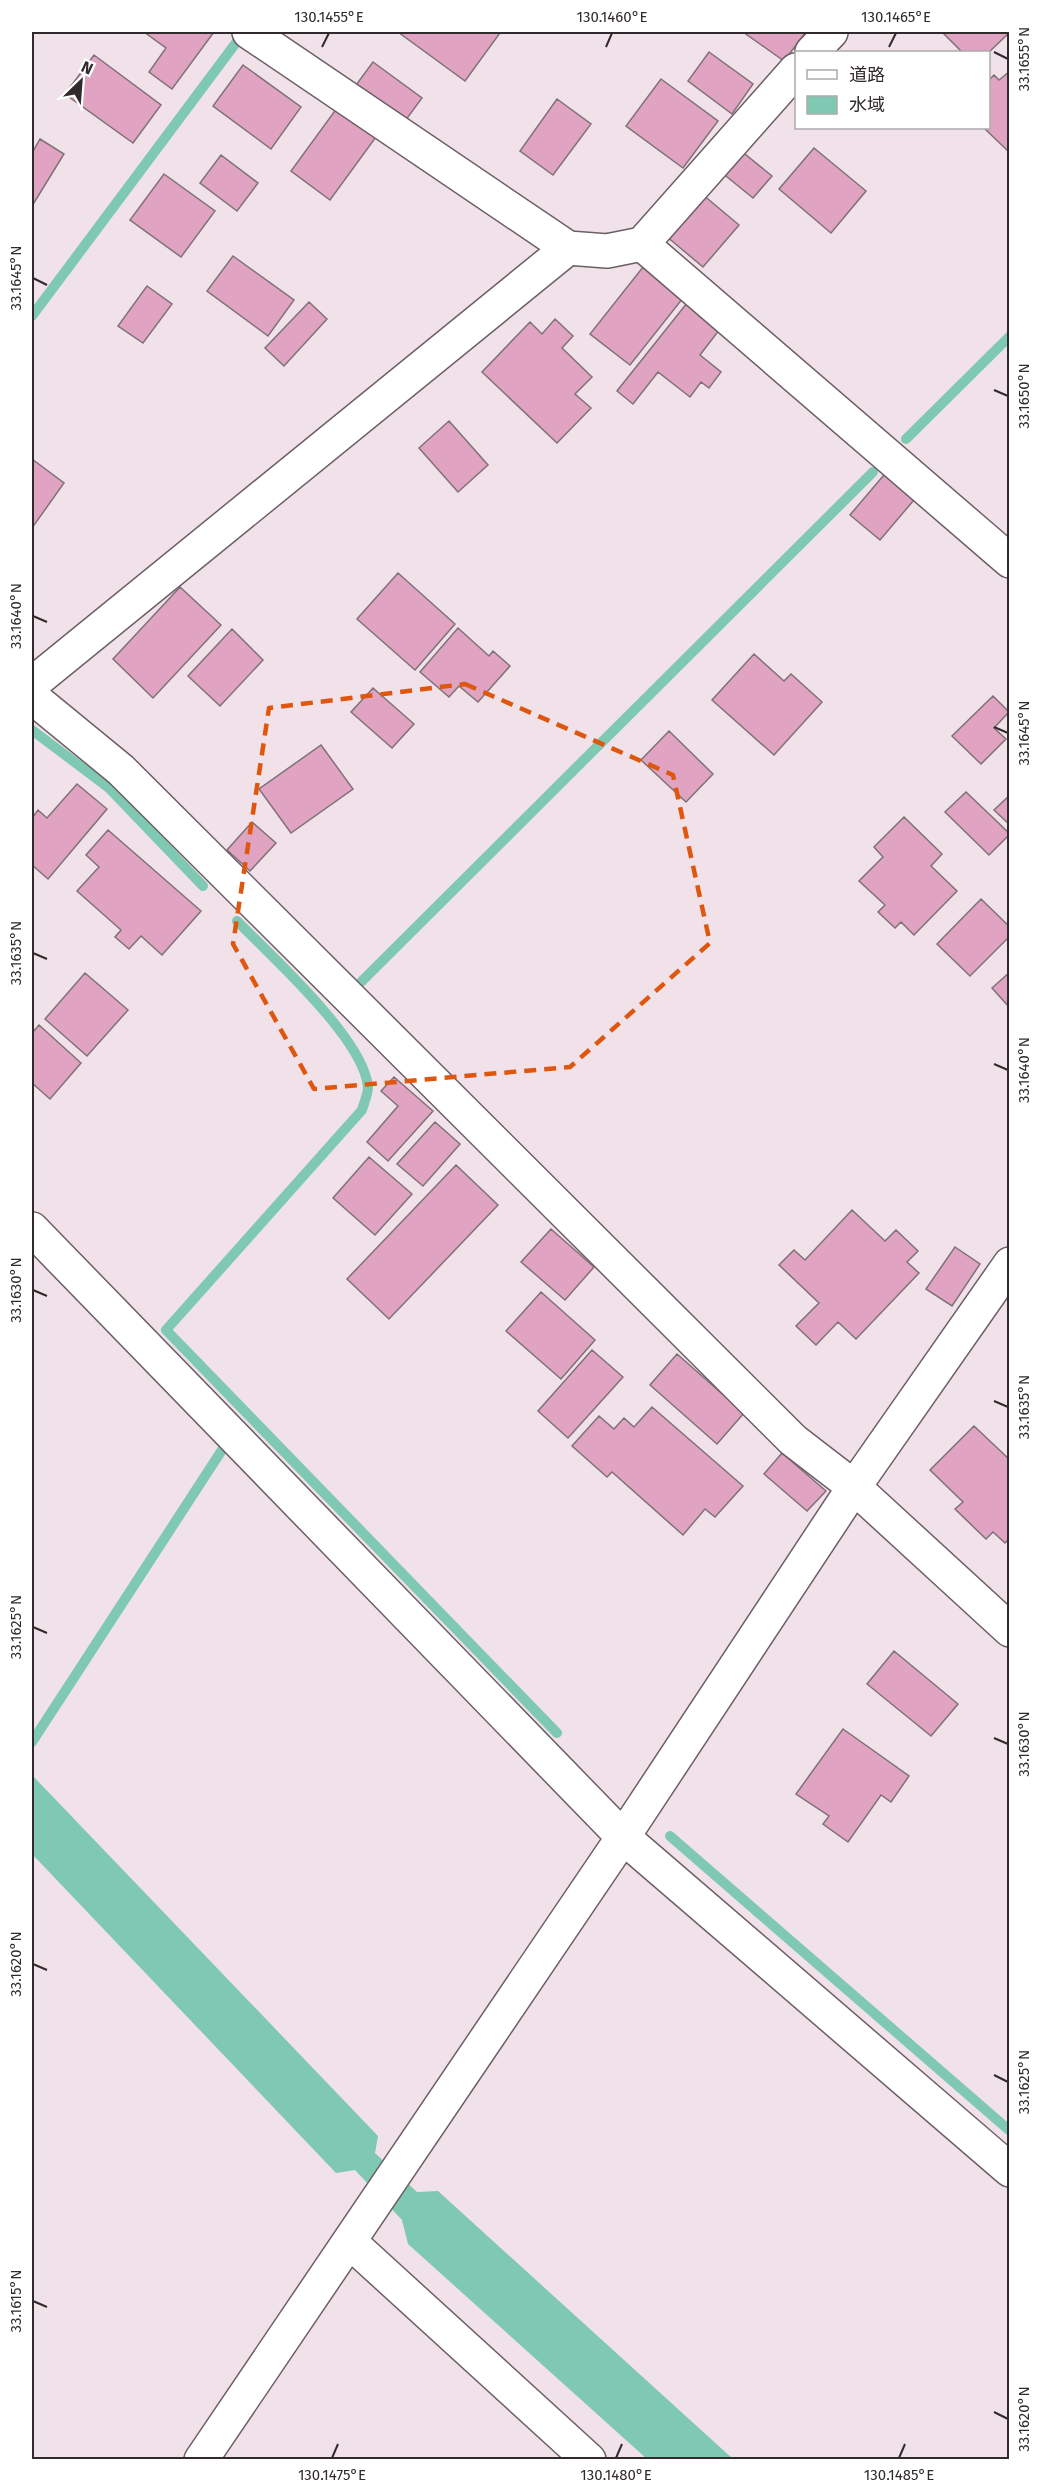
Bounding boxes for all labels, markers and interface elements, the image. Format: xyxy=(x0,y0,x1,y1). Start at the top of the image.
text: 130.1455°E xyxy=(294,8,364,26)
text: 130.1460°E xyxy=(576,8,648,26)
text: 130.1465°E xyxy=(861,8,931,26)
text: 33.1655°N xyxy=(1015,27,1033,91)
north arrow xyxy=(51,51,111,111)
legend xyxy=(795,51,990,129)
text: N xyxy=(78,57,96,79)
text: 道路 xyxy=(849,64,885,86)
text: 水域 xyxy=(849,94,885,116)
text: 33.1645°N xyxy=(7,246,25,310)
text: 33.1650°N xyxy=(1015,363,1033,429)
text: 33.1640°N xyxy=(7,583,25,649)
text: 33.1645°N xyxy=(1015,701,1033,765)
text: 33.1635°N xyxy=(7,921,25,985)
text: 33.1640°N xyxy=(1015,1037,1033,1103)
text: 33.1630°N xyxy=(7,1257,25,1323)
text: 33.1635°N xyxy=(1015,1375,1033,1439)
text: 33.1625°N xyxy=(7,1595,25,1659)
text: 33.1630°N xyxy=(1015,1711,1033,1777)
text: 33.1620°N xyxy=(7,1931,25,1997)
text: 33.1625°N xyxy=(1015,2050,1033,2114)
text: 33.1615°N xyxy=(7,2270,25,2332)
text: 33.1620°N xyxy=(1015,2386,1033,2452)
text: 130.1475°E xyxy=(298,2466,366,2484)
text: 130.1480°E xyxy=(580,2466,652,2484)
text: 130.1485°E xyxy=(864,2466,934,2484)

